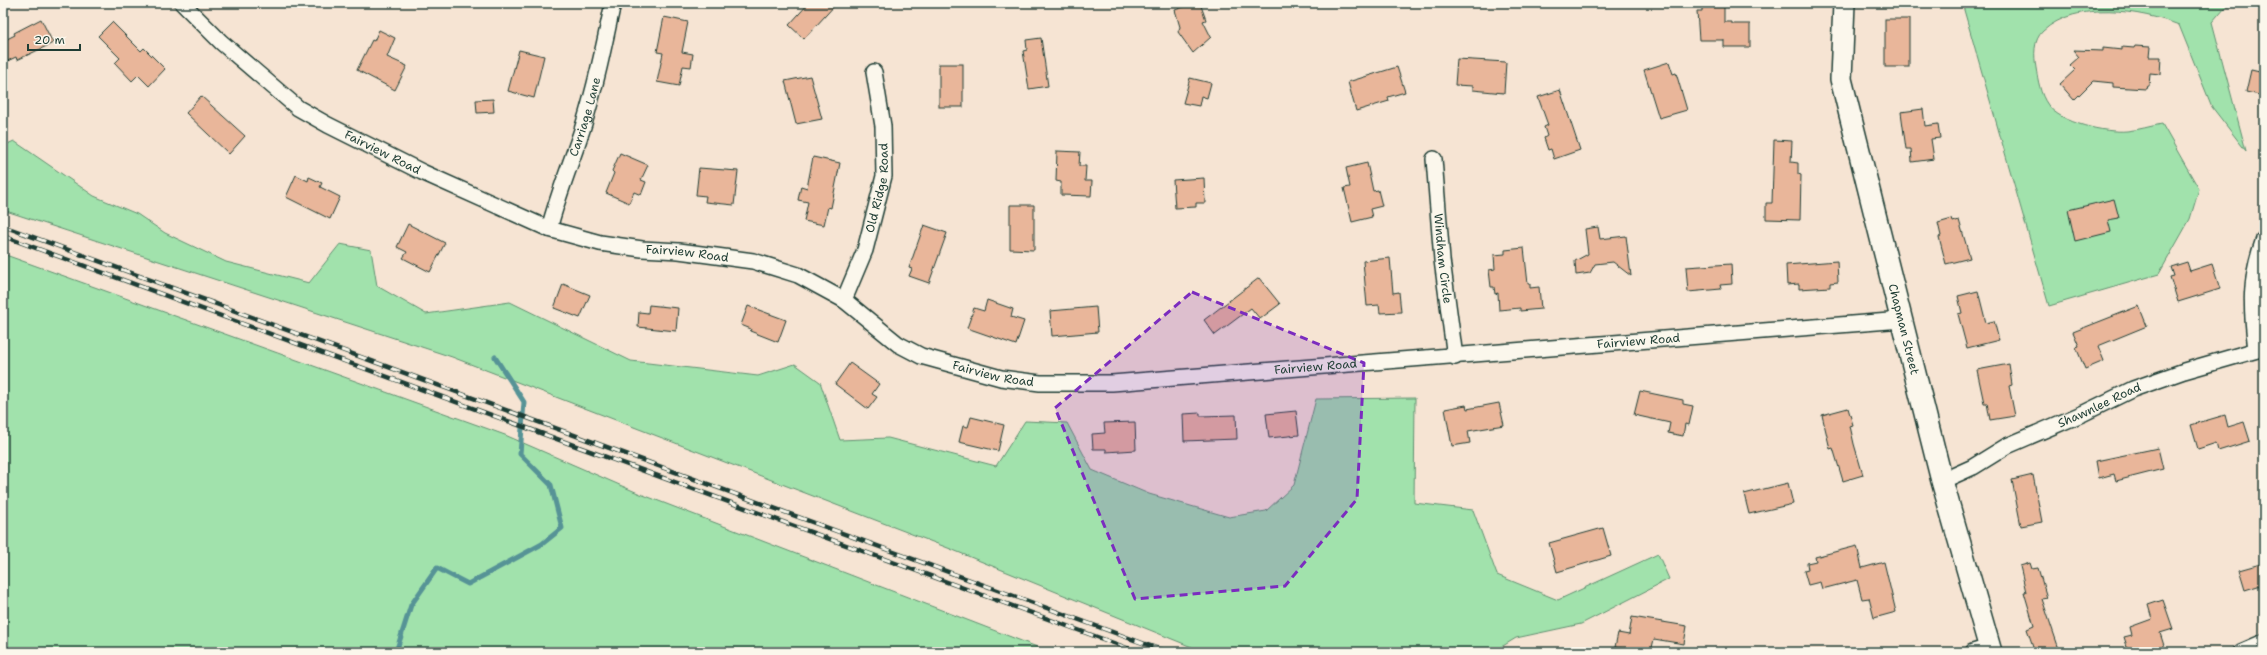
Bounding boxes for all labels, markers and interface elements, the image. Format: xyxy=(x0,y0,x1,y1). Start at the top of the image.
scale bar xyxy=(28,26,80,52)
text: 20 m xyxy=(34,32,65,48)
street label: Carriage Lane xyxy=(566,75,604,158)
street label: Fairview Road xyxy=(342,126,424,178)
street label: Old Ridge Road xyxy=(862,142,892,234)
street label: Windham Circle xyxy=(1430,213,1456,305)
street label: Fairview Road xyxy=(645,241,730,266)
street label: Chapman Street xyxy=(1885,282,1923,376)
street label: Fairview Road xyxy=(1596,330,1681,352)
street label: Fairview Road xyxy=(1273,355,1358,378)
street label: Fairview Road xyxy=(951,357,1035,390)
street label: Shawnlee Road xyxy=(2055,379,2143,431)

